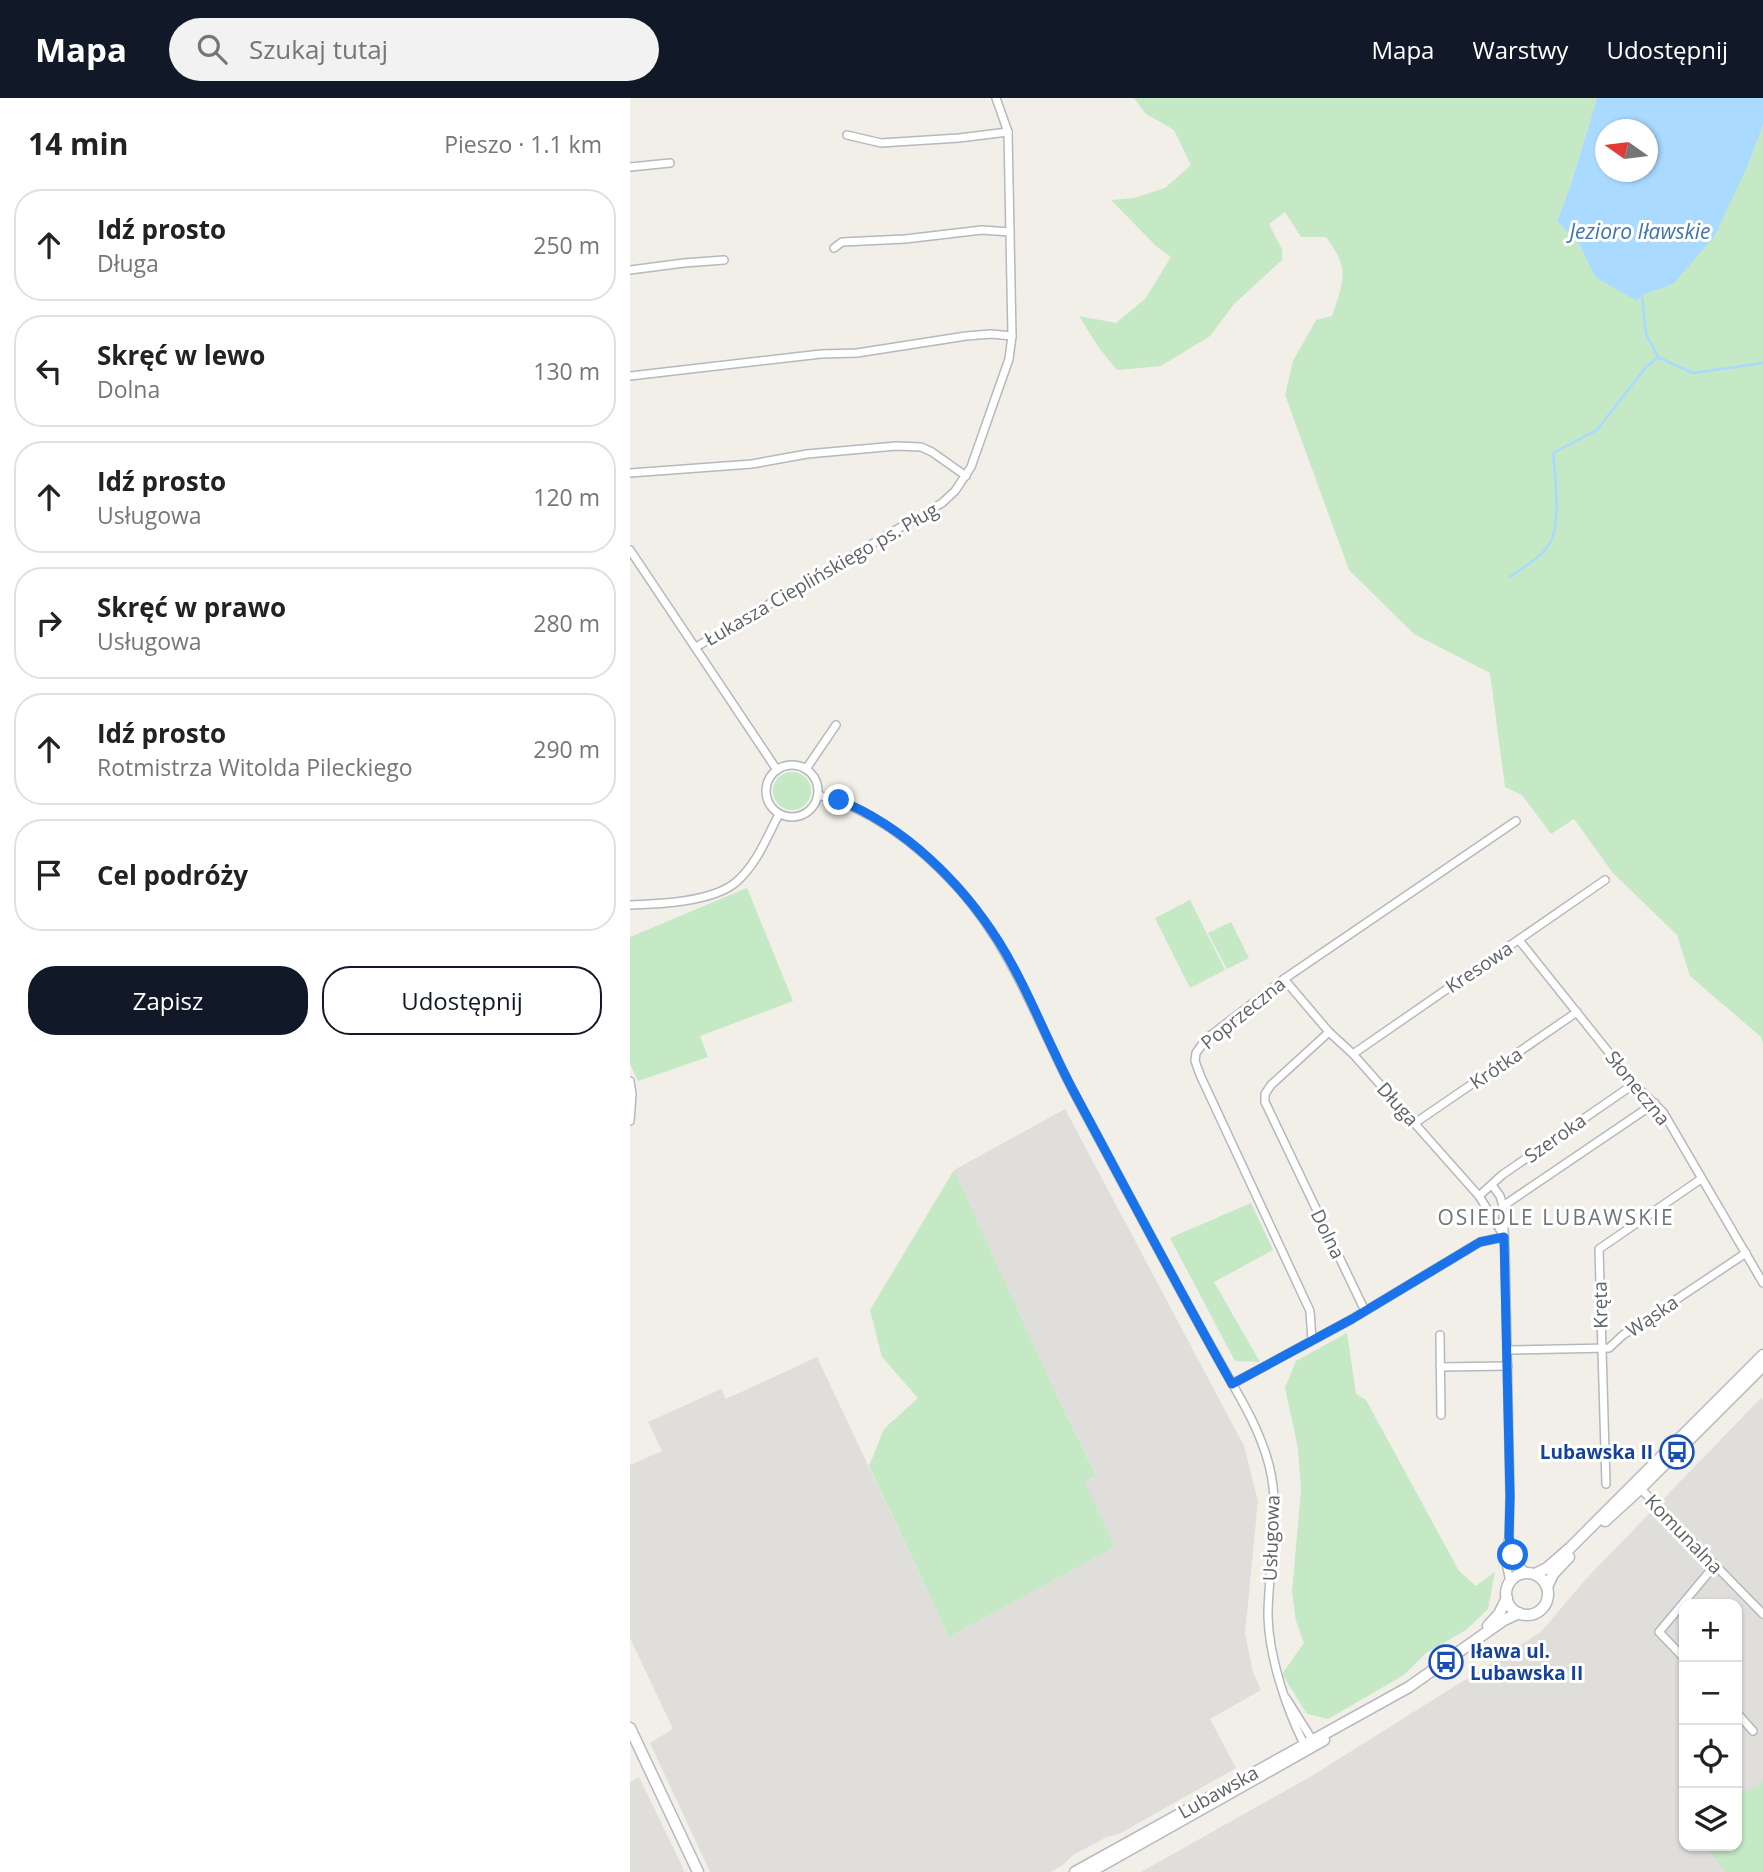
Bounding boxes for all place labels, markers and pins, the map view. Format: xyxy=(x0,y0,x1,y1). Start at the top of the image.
bus stop icon: Lubawska II xyxy=(1658,1433,1696,1471)
place label: Lubawska II xyxy=(1540,1439,1653,1465)
place label: Iława ul. Lubawska II xyxy=(1470,1638,1583,1686)
bus stop icon: Iława ul. Lubawska II xyxy=(1427,1643,1465,1681)

